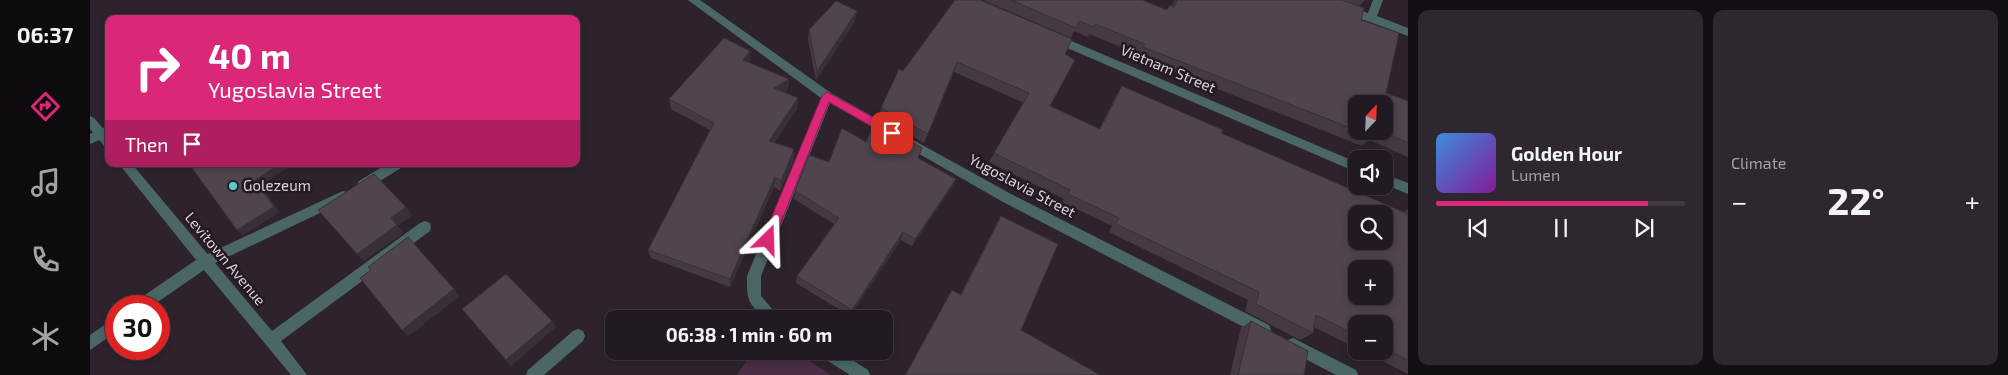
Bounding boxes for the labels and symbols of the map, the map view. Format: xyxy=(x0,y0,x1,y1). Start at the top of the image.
street label: Vietnam Street xyxy=(1118,40,1219,96)
north arrow xyxy=(1348,95,1392,140)
pin xyxy=(871,112,913,154)
street label: Yugoslavia Street xyxy=(966,149,1079,221)
place label: Golezeum xyxy=(243,176,311,194)
marker: Golezeum xyxy=(227,180,239,192)
street label: Levitown Avenue xyxy=(182,208,270,309)
position arrow xyxy=(741,213,793,265)
speed limit sign: 30 xyxy=(105,295,170,360)

